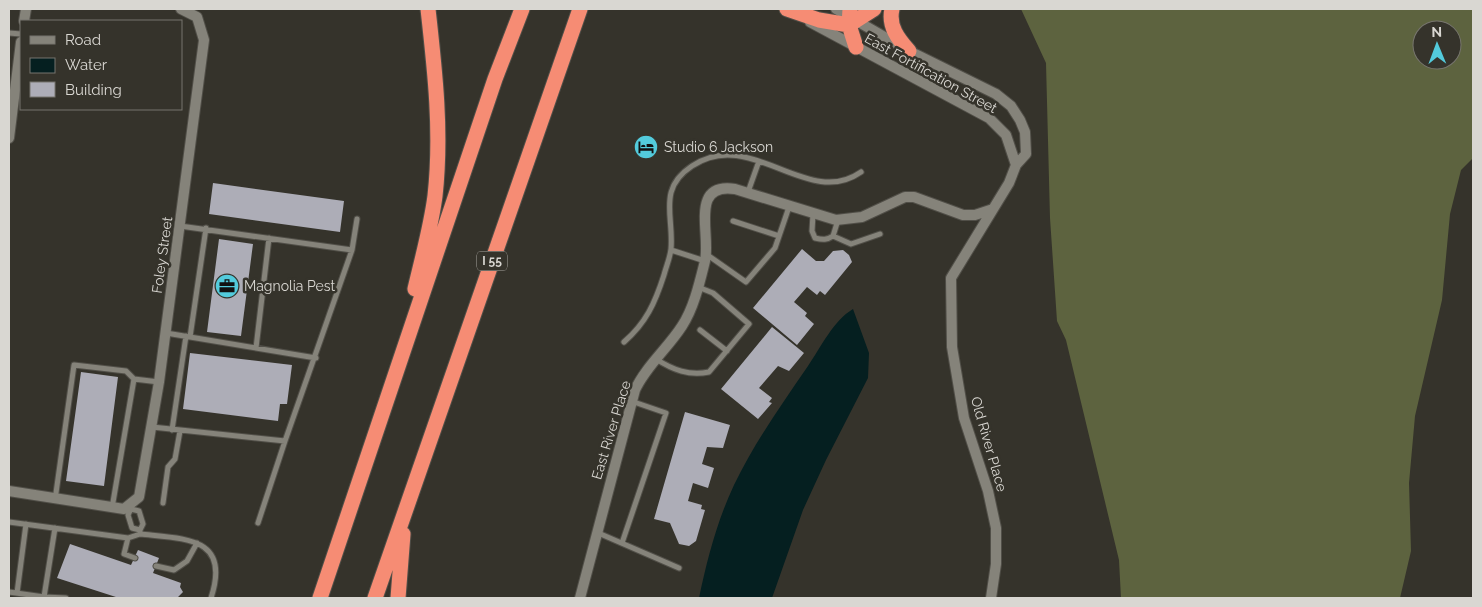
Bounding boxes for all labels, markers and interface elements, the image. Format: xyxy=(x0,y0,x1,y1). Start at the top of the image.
legend xyxy=(20,20,182,110)
north arrow xyxy=(1412,20,1462,70)
text: N xyxy=(1431,24,1442,40)
street label: East Fortification Street xyxy=(862,30,1000,116)
text: Road xyxy=(65,31,101,49)
text: Water xyxy=(65,56,108,74)
text: Building xyxy=(65,81,122,99)
hotel icon: Studio 6 Jackson xyxy=(633,134,659,160)
place label: Studio 6 Jackson xyxy=(664,139,773,155)
street label: Foley Street xyxy=(149,215,175,295)
road number: I 55 xyxy=(477,252,507,270)
office icon: Magnolia Pest xyxy=(214,273,240,299)
place label: Magnolia Pest xyxy=(244,278,336,294)
street label: East River Place xyxy=(588,378,634,482)
street label: Old River Place xyxy=(968,395,1010,493)

